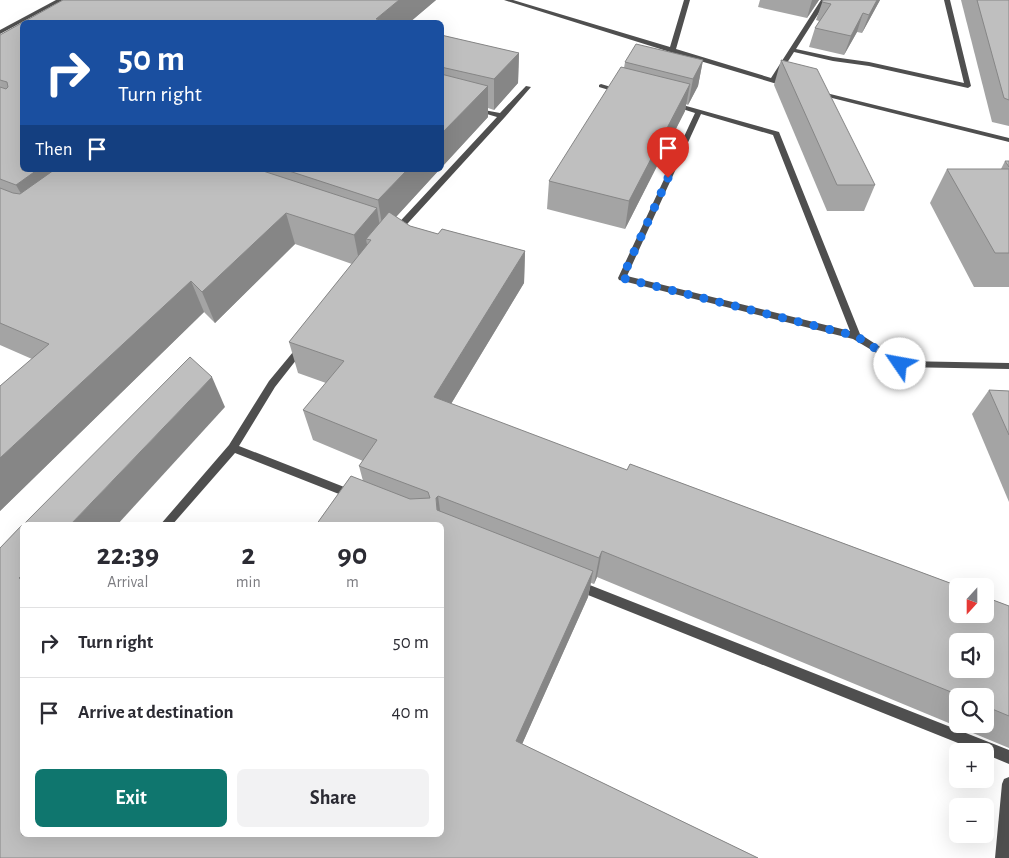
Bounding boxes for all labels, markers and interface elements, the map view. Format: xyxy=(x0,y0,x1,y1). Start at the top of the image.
icon: right xyxy=(35,40,100,105)
text: 50 m xyxy=(118,42,185,77)
text: Turn right xyxy=(118,83,202,105)
pin xyxy=(647,127,689,178)
icon: arrive xyxy=(654,134,682,162)
icon: arrive xyxy=(83,135,111,163)
text: Then xyxy=(35,140,73,159)
position arrow xyxy=(873,337,925,389)
text: 22:39 xyxy=(97,540,159,570)
text: 2 xyxy=(241,540,255,570)
text: 90 xyxy=(337,540,367,570)
text: Arrival xyxy=(107,574,148,590)
text: min xyxy=(236,574,261,590)
text: m xyxy=(346,574,359,590)
north arrow xyxy=(949,578,994,622)
map controls xyxy=(949,578,994,843)
icon: right xyxy=(35,629,63,657)
text: Turn right xyxy=(78,633,153,652)
text: 50 m xyxy=(393,633,429,652)
button: sound xyxy=(949,633,994,678)
button: search xyxy=(949,688,994,733)
icon: arrive xyxy=(35,699,63,727)
text: Arrive at destination xyxy=(78,703,234,722)
text: 40 m xyxy=(391,703,429,722)
button: + xyxy=(949,743,994,788)
button: Exit xyxy=(35,769,227,827)
button: Share xyxy=(237,769,429,827)
button: − xyxy=(949,798,994,843)

